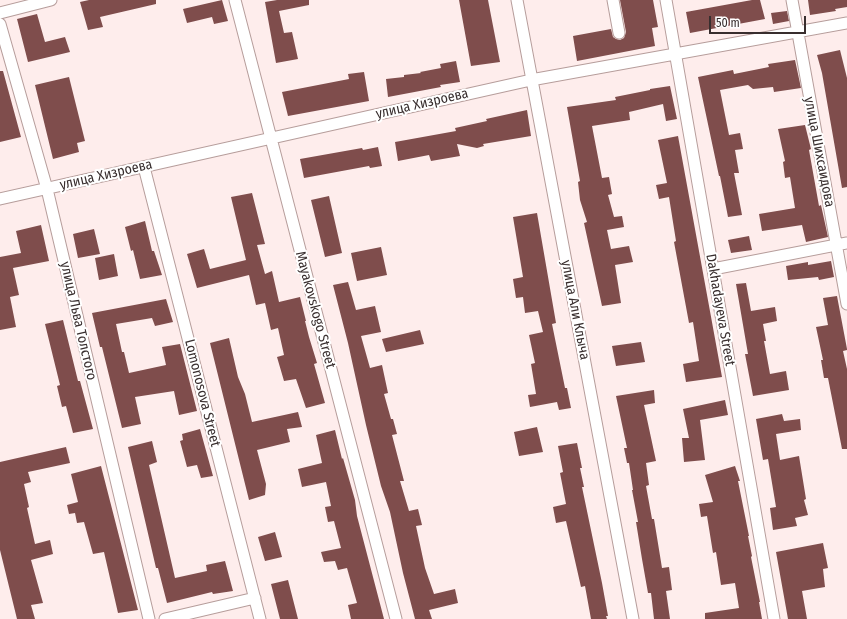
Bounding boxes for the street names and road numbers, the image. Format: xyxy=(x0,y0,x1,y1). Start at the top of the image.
street label: улица Хизроева xyxy=(374,85,470,123)
street label: улица Шихсаидова xyxy=(800,96,838,208)
street label: улица Хизроева xyxy=(58,156,154,194)
street label: Mayakovskogo Street xyxy=(291,250,339,370)
street label: Dakhadayeva Street xyxy=(702,253,738,367)
street label: улица Али Клыча xyxy=(557,259,593,361)
street label: улица Льва Толстого xyxy=(56,260,100,382)
street label: Lomonosova Street xyxy=(181,338,223,448)

